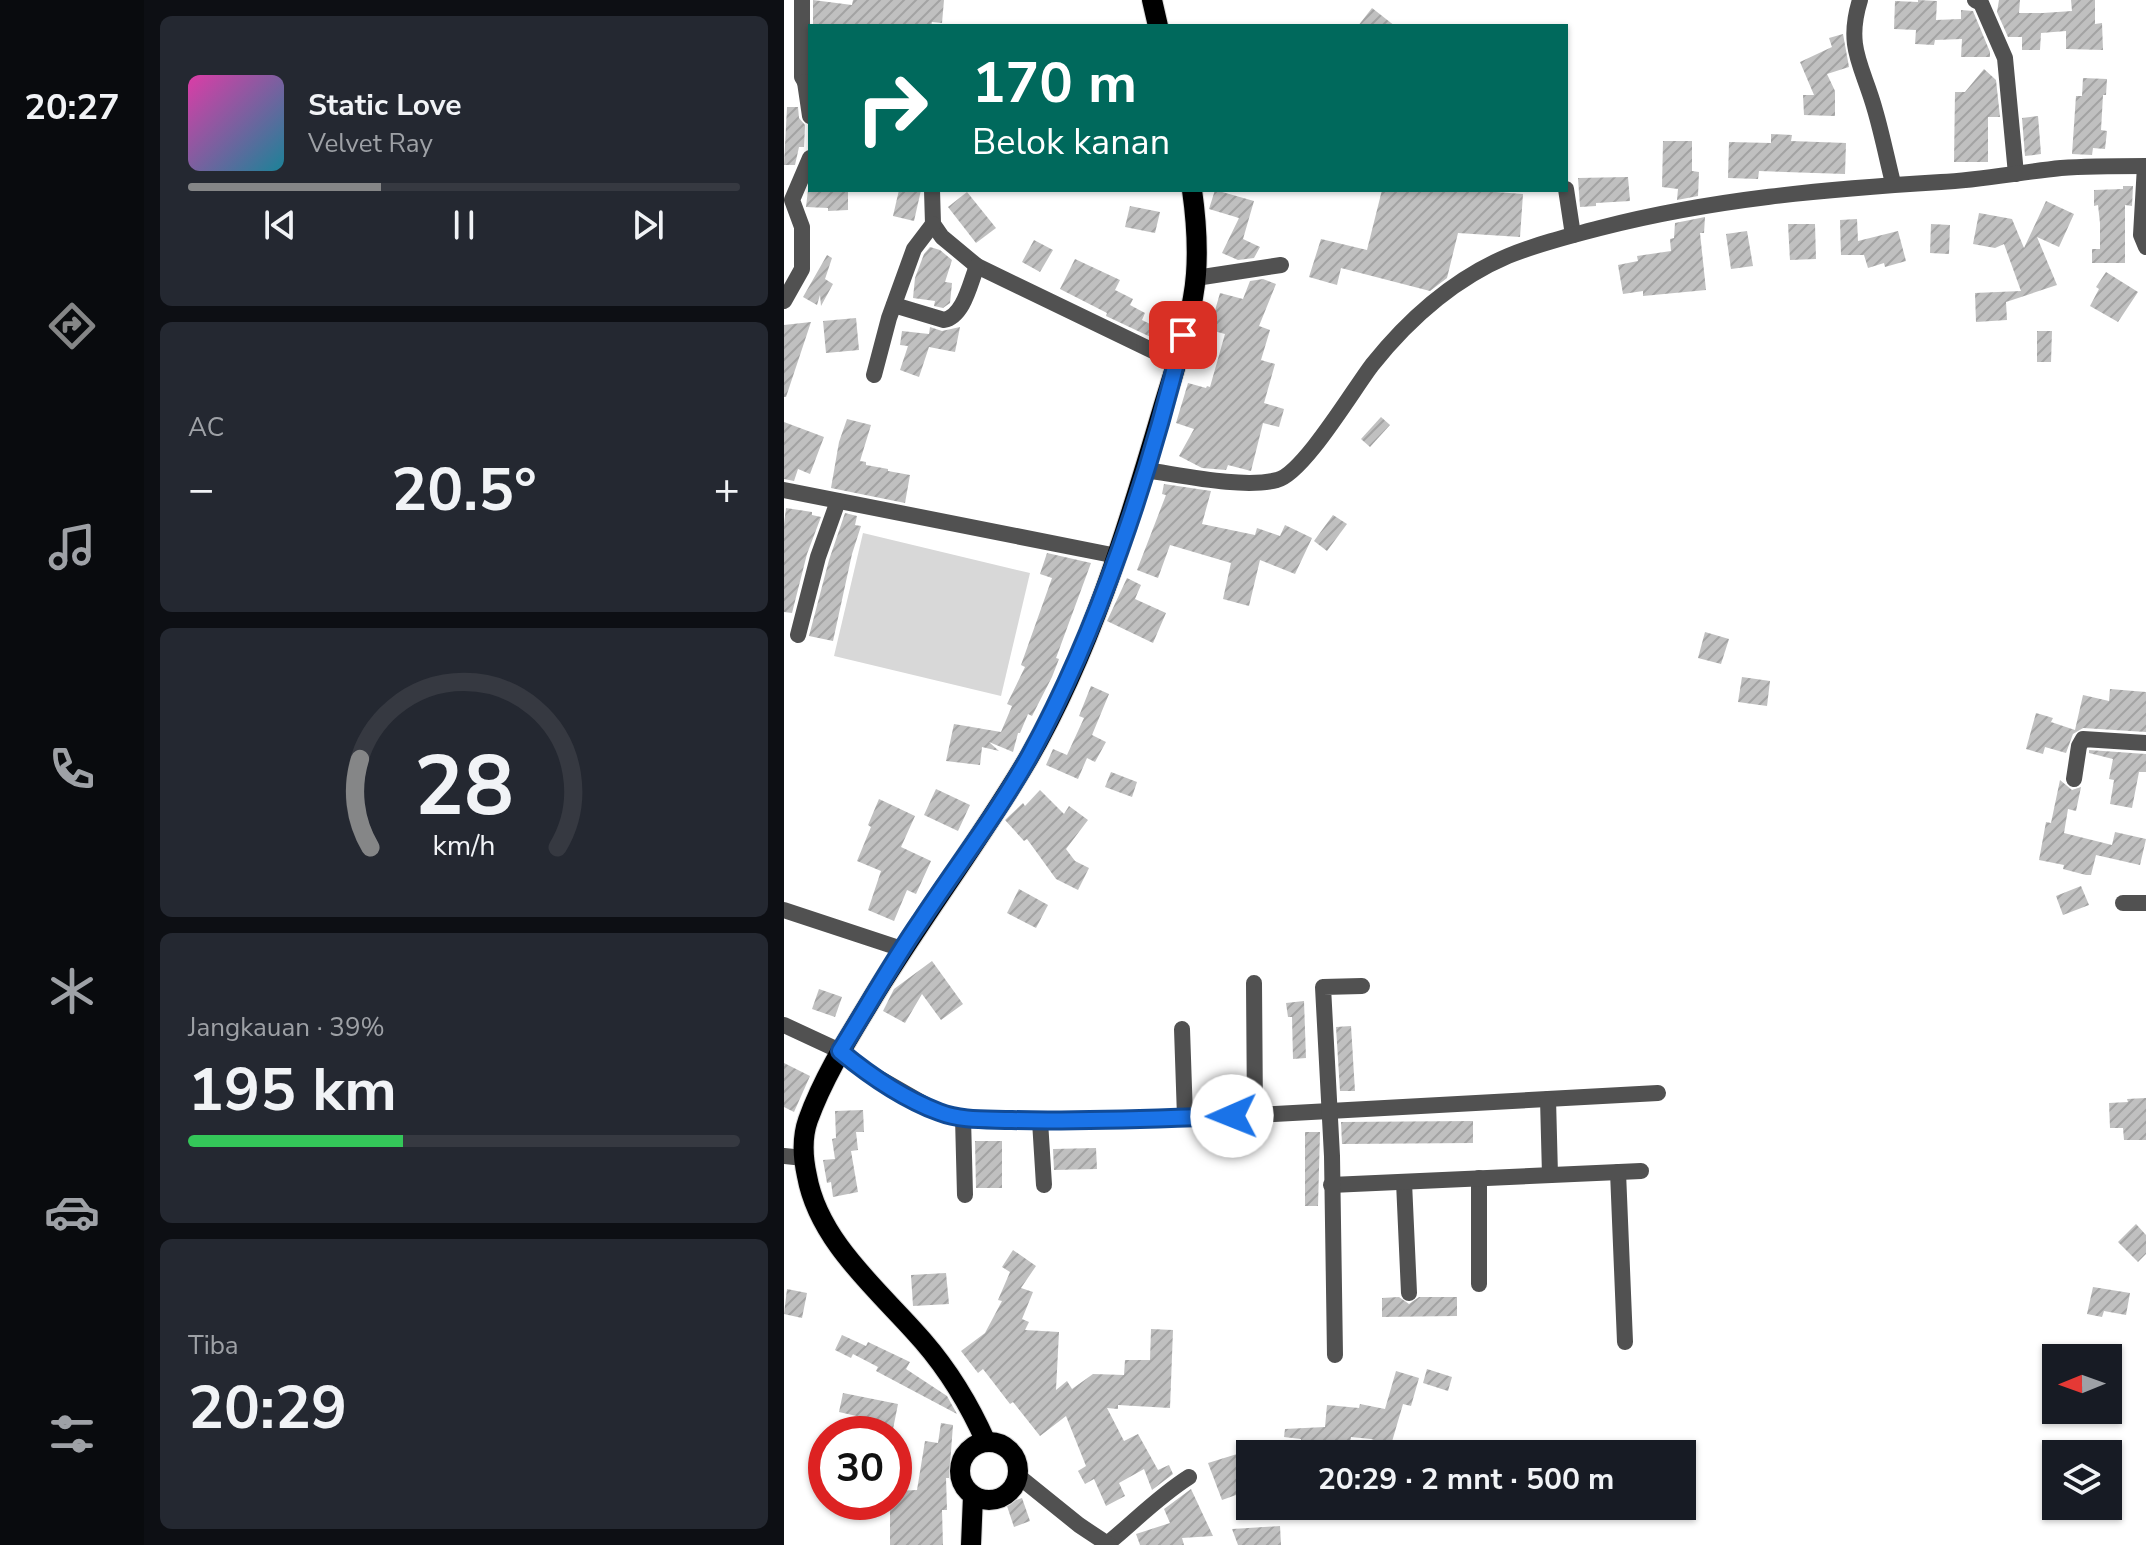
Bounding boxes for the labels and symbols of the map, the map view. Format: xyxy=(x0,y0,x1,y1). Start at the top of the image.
pin xyxy=(1149,301,1217,369)
position arrow xyxy=(1190,1074,1274,1158)
north arrow xyxy=(2042,1344,2122,1424)
speed limit sign: 30 xyxy=(808,1416,912,1520)

